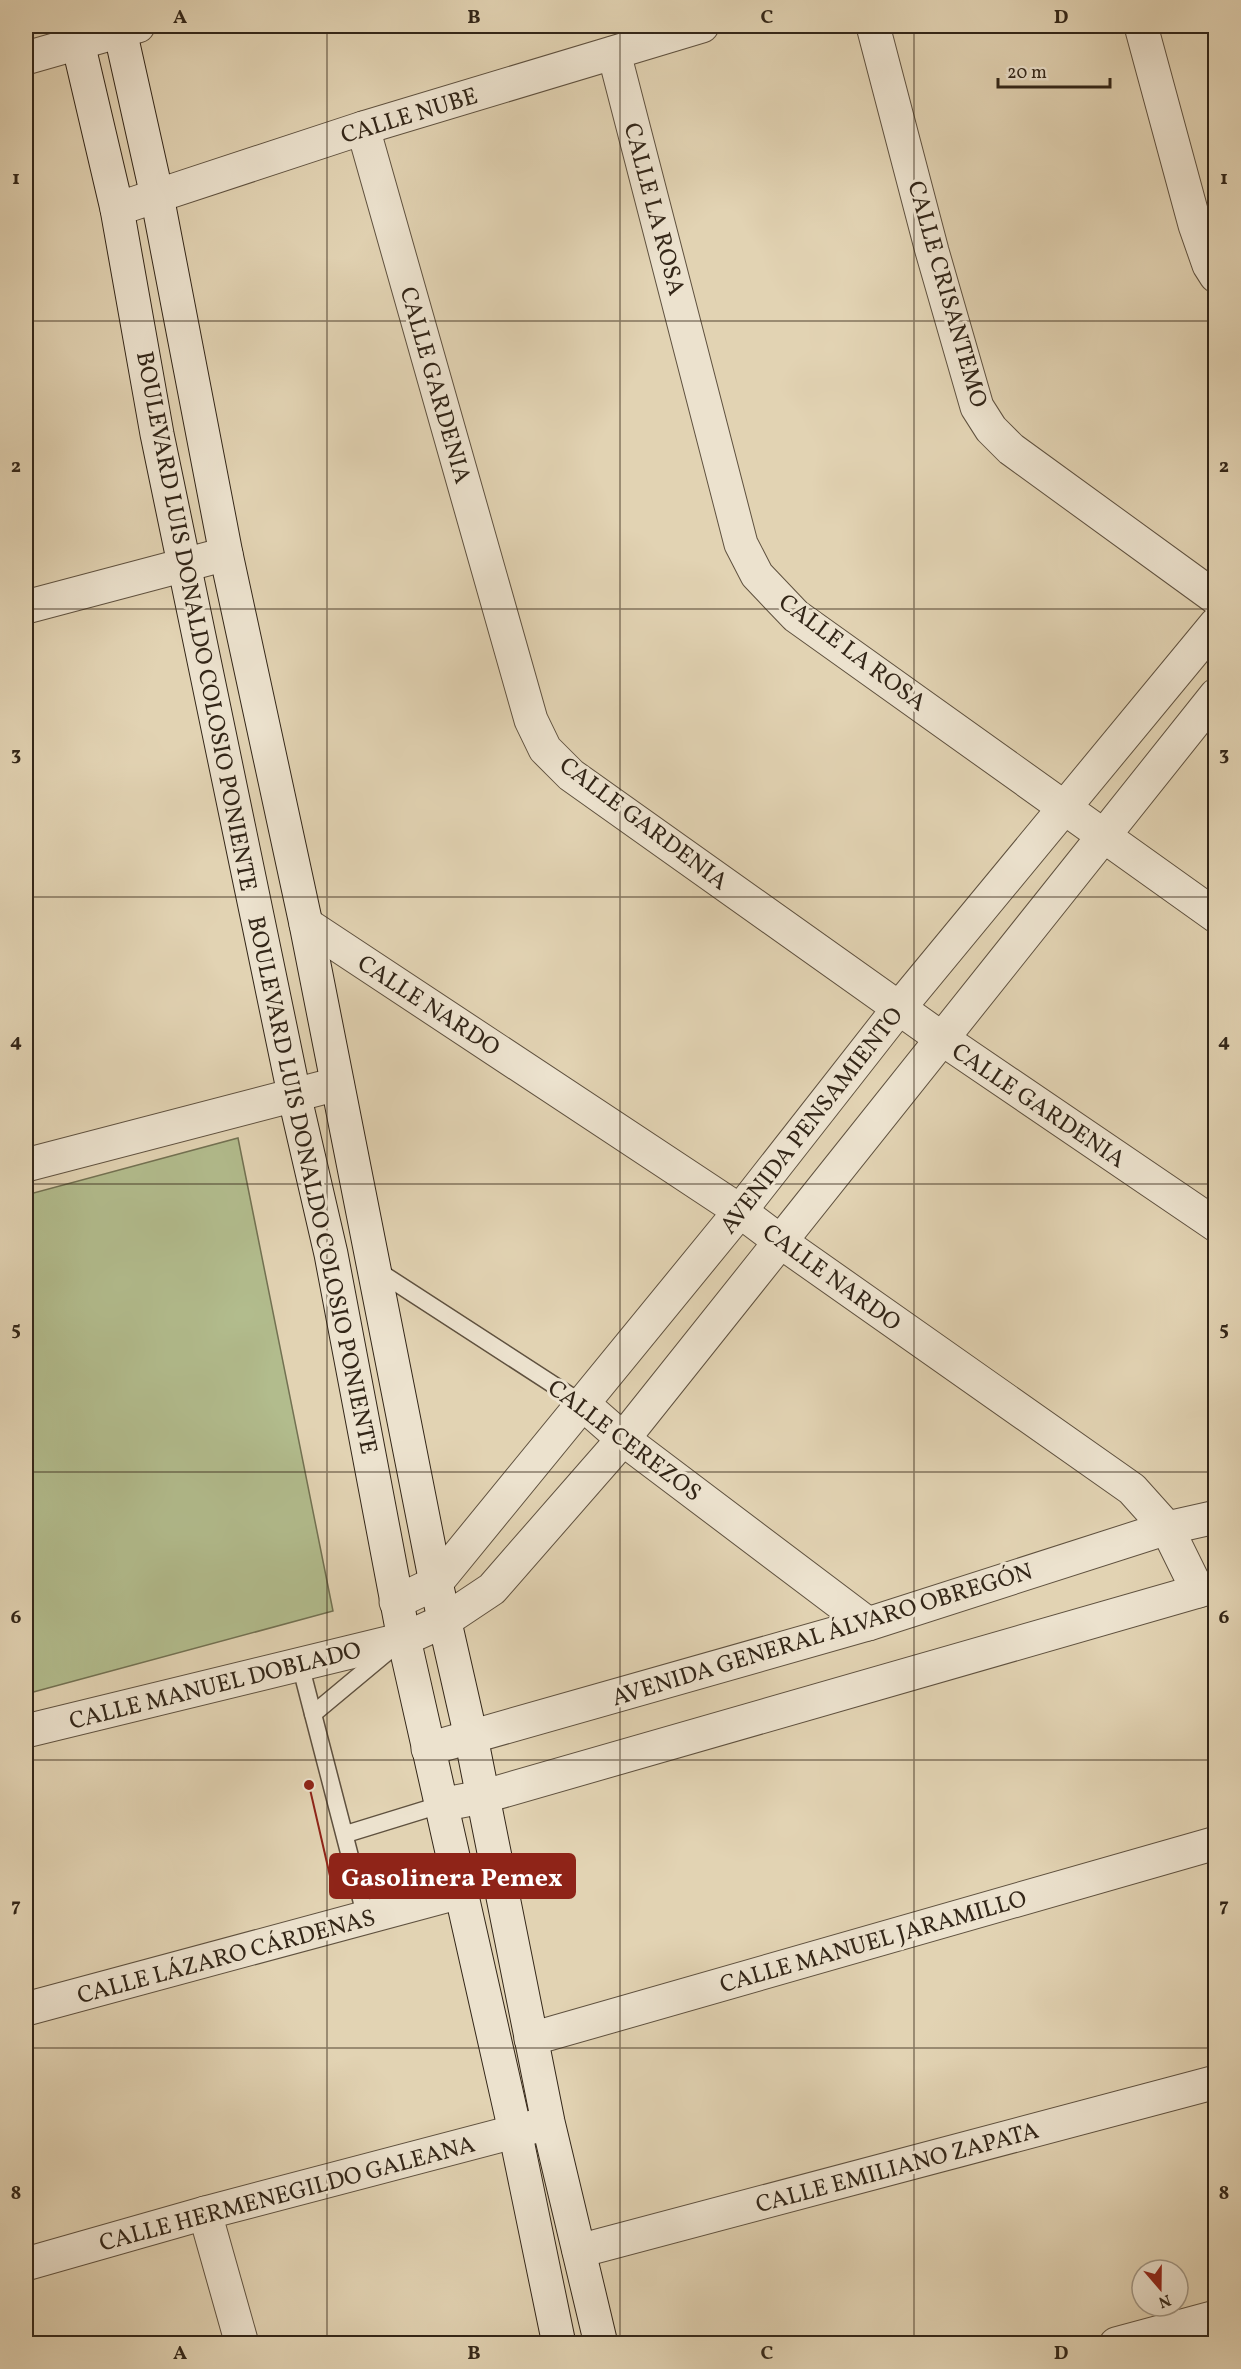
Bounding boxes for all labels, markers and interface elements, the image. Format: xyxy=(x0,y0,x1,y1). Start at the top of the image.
text: A xyxy=(173,4,187,32)
text: B xyxy=(467,4,481,32)
text: C xyxy=(761,4,774,32)
text: D xyxy=(1054,4,1068,32)
scale bar xyxy=(998,51,1110,89)
text: 20 m xyxy=(1007,61,1047,86)
street label: CALLE NUBE xyxy=(337,80,482,154)
street label: CALLE LA ROSA xyxy=(614,119,692,300)
text: 1 xyxy=(12,165,20,193)
text: 1 xyxy=(1220,165,1228,193)
street label: CALLE CRISANTEMO xyxy=(897,177,995,412)
street label: CALLE GARDENIA xyxy=(390,283,478,488)
street label: BOULEVARD LUIS DONALDO COLOSIO PONIENTE xyxy=(126,348,264,894)
text: 2 xyxy=(11,453,21,481)
text: 2 xyxy=(1219,453,1229,481)
street label: CALLE LA ROSA xyxy=(771,587,933,721)
text: 3 xyxy=(11,741,21,769)
text: 3 xyxy=(1219,741,1229,769)
street label: CALLE GARDENIA xyxy=(551,750,734,899)
street label: BOULEVARD LUIS DONALDO COLOSIO PONIENTE xyxy=(237,913,385,1458)
street label: CALLE NARDO xyxy=(350,948,506,1066)
street label: AVENIDA PENSAMIENTO xyxy=(713,1000,912,1242)
text: 4 xyxy=(10,1028,22,1056)
text: 4 xyxy=(1218,1028,1230,1056)
street label: CALLE GARDENIA xyxy=(944,1036,1132,1178)
street label: CALLE NARDO xyxy=(755,1217,907,1341)
text: 5 xyxy=(11,1316,21,1344)
text: 5 xyxy=(1219,1316,1229,1344)
street label: CALLE CEREZOS xyxy=(540,1372,708,1511)
street label: AVENIDA GENERAL ÁLVARO OBREGÓN xyxy=(608,1556,1037,1716)
text: 6 xyxy=(11,1604,22,1632)
text: 6 xyxy=(1219,1604,1230,1632)
street label: CALLE MANUEL DOBLADO xyxy=(66,1634,365,1740)
callout: Gasolinera Pemex xyxy=(330,1854,575,1898)
text: Gasolinera Pemex xyxy=(341,1861,563,1897)
street label: CALLE MANUEL JARAMILLO xyxy=(716,1883,1031,2003)
text: 7 xyxy=(11,1892,21,1920)
text: 7 xyxy=(1219,1892,1229,1920)
street label: CALLE LÁZARO CÁRDENAS xyxy=(74,1902,379,2014)
street label: CALLE EMILIANO ZAPATA xyxy=(752,2115,1043,2223)
street label: CALLE HERMENEGILDO GALEANA xyxy=(96,2128,479,2262)
text: 8 xyxy=(11,2180,21,2208)
text: 8 xyxy=(1219,2180,1229,2208)
north arrow xyxy=(1130,2258,1190,2318)
text: N xyxy=(1155,2288,1174,2313)
text: A xyxy=(173,2340,187,2368)
text: B xyxy=(467,2340,481,2368)
text: C xyxy=(761,2340,774,2368)
text: D xyxy=(1054,2340,1068,2368)

